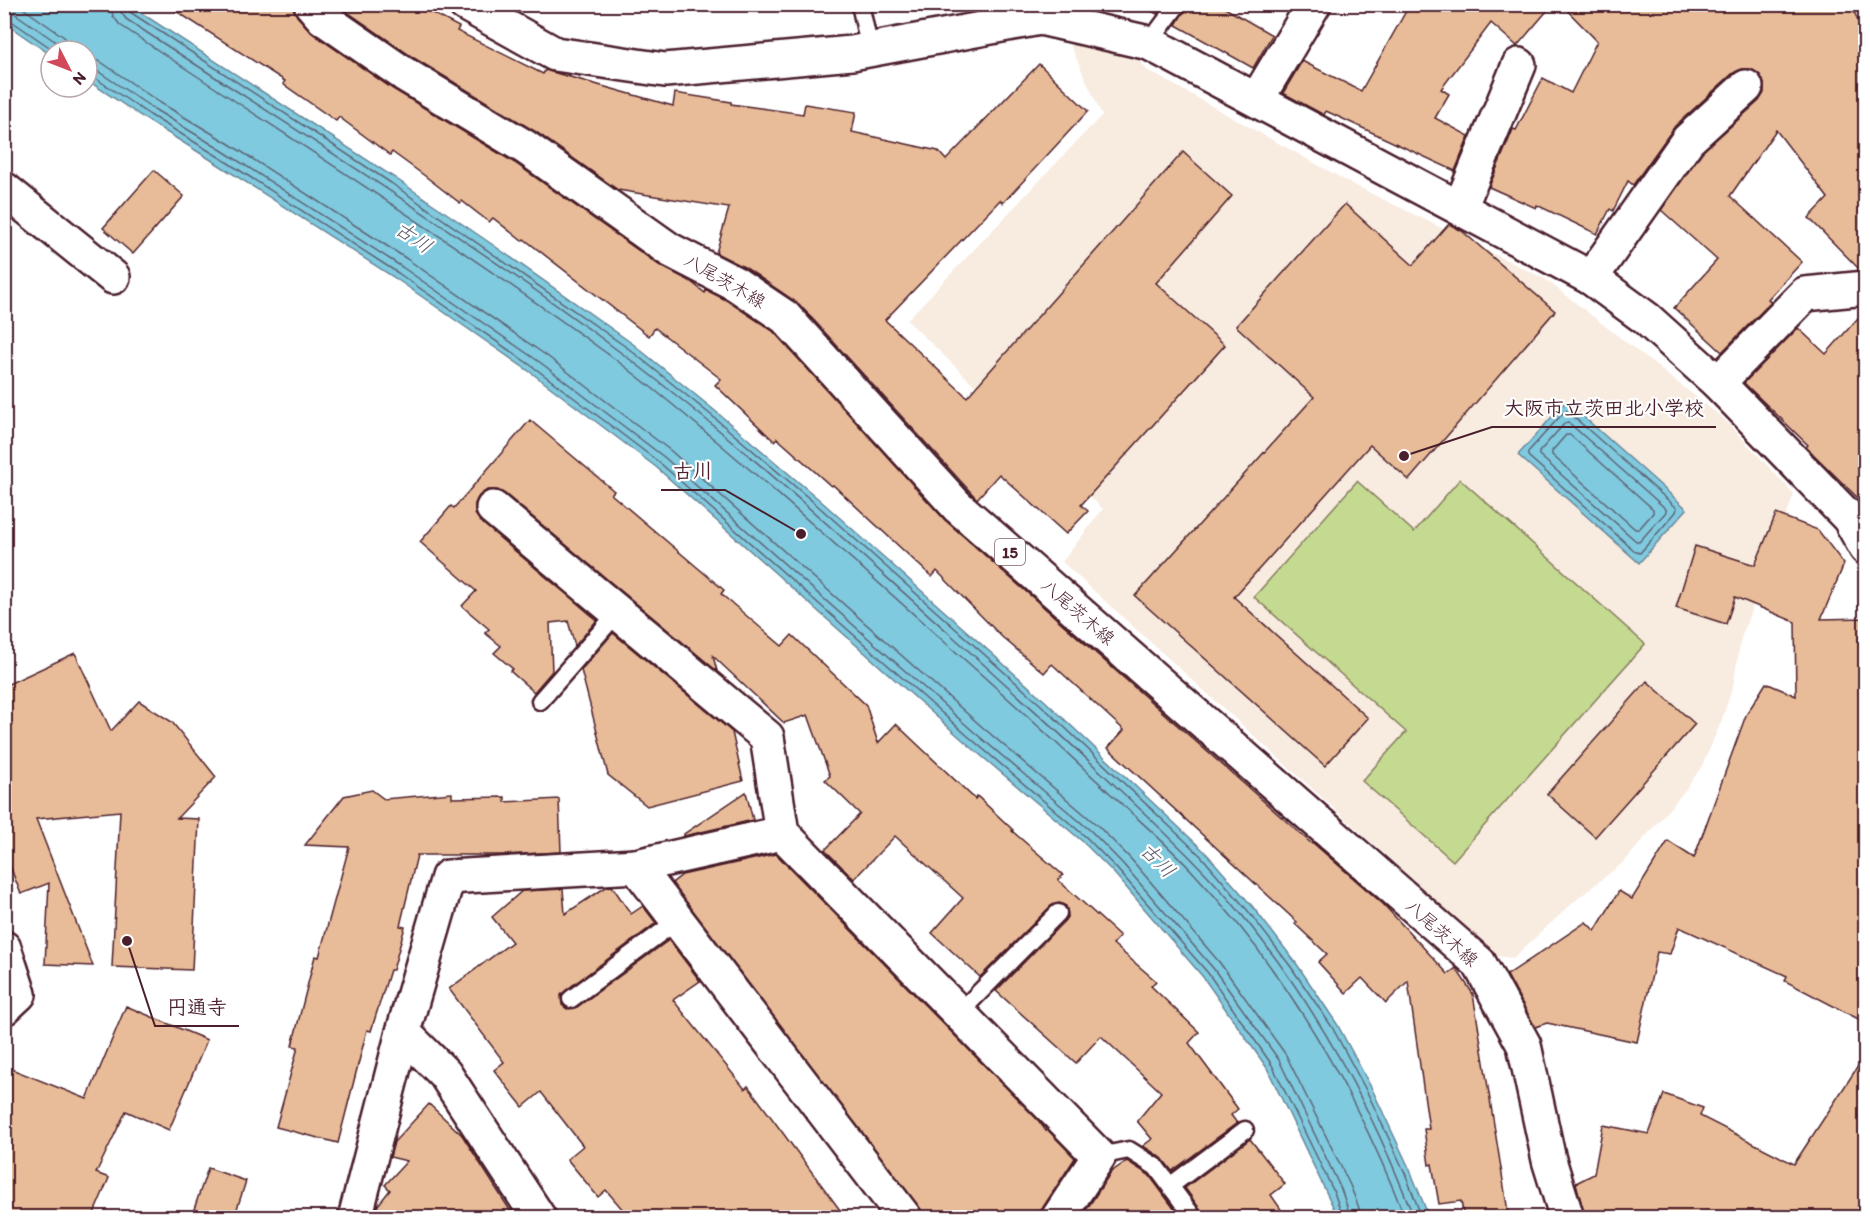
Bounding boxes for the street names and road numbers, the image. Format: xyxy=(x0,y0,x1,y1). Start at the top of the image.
street label: 八尾茨木線 xyxy=(681,249,769,313)
road number: 15 xyxy=(995,539,1025,565)
street label: 八尾茨木線 xyxy=(1037,574,1119,650)
street label: 八尾茨木線 xyxy=(1401,895,1483,971)

